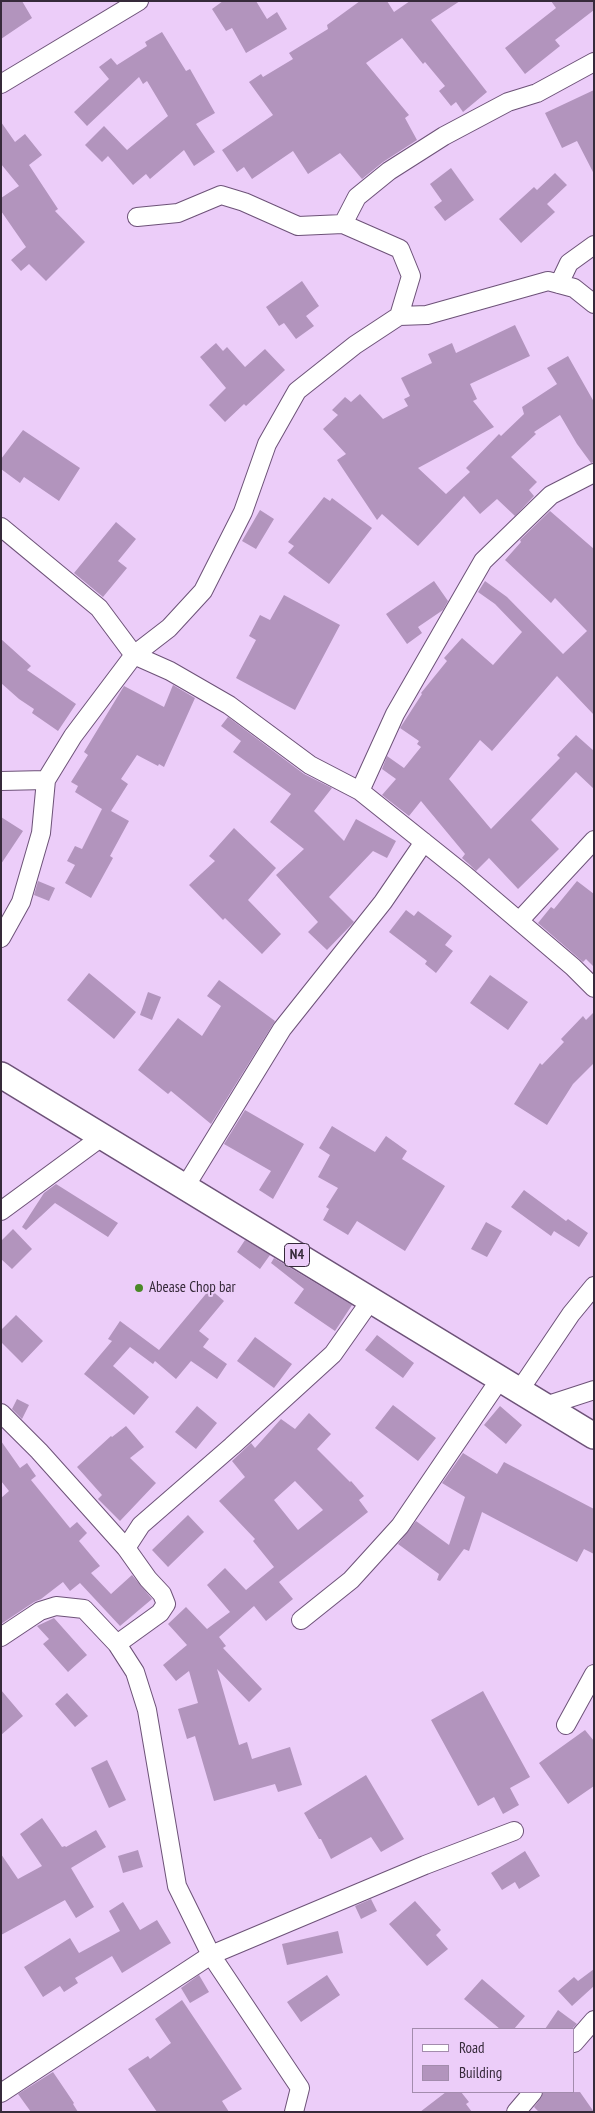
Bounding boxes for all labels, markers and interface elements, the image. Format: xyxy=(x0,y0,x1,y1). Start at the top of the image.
road number: N4 xyxy=(284,1244,310,1266)
place label: Abease Chop bar xyxy=(149,1279,236,1297)
marker: Abease Chop bar xyxy=(133,1282,145,1294)
legend xyxy=(412,2028,575,2093)
text: Road xyxy=(459,2038,485,2057)
text: Building xyxy=(459,2063,502,2082)

